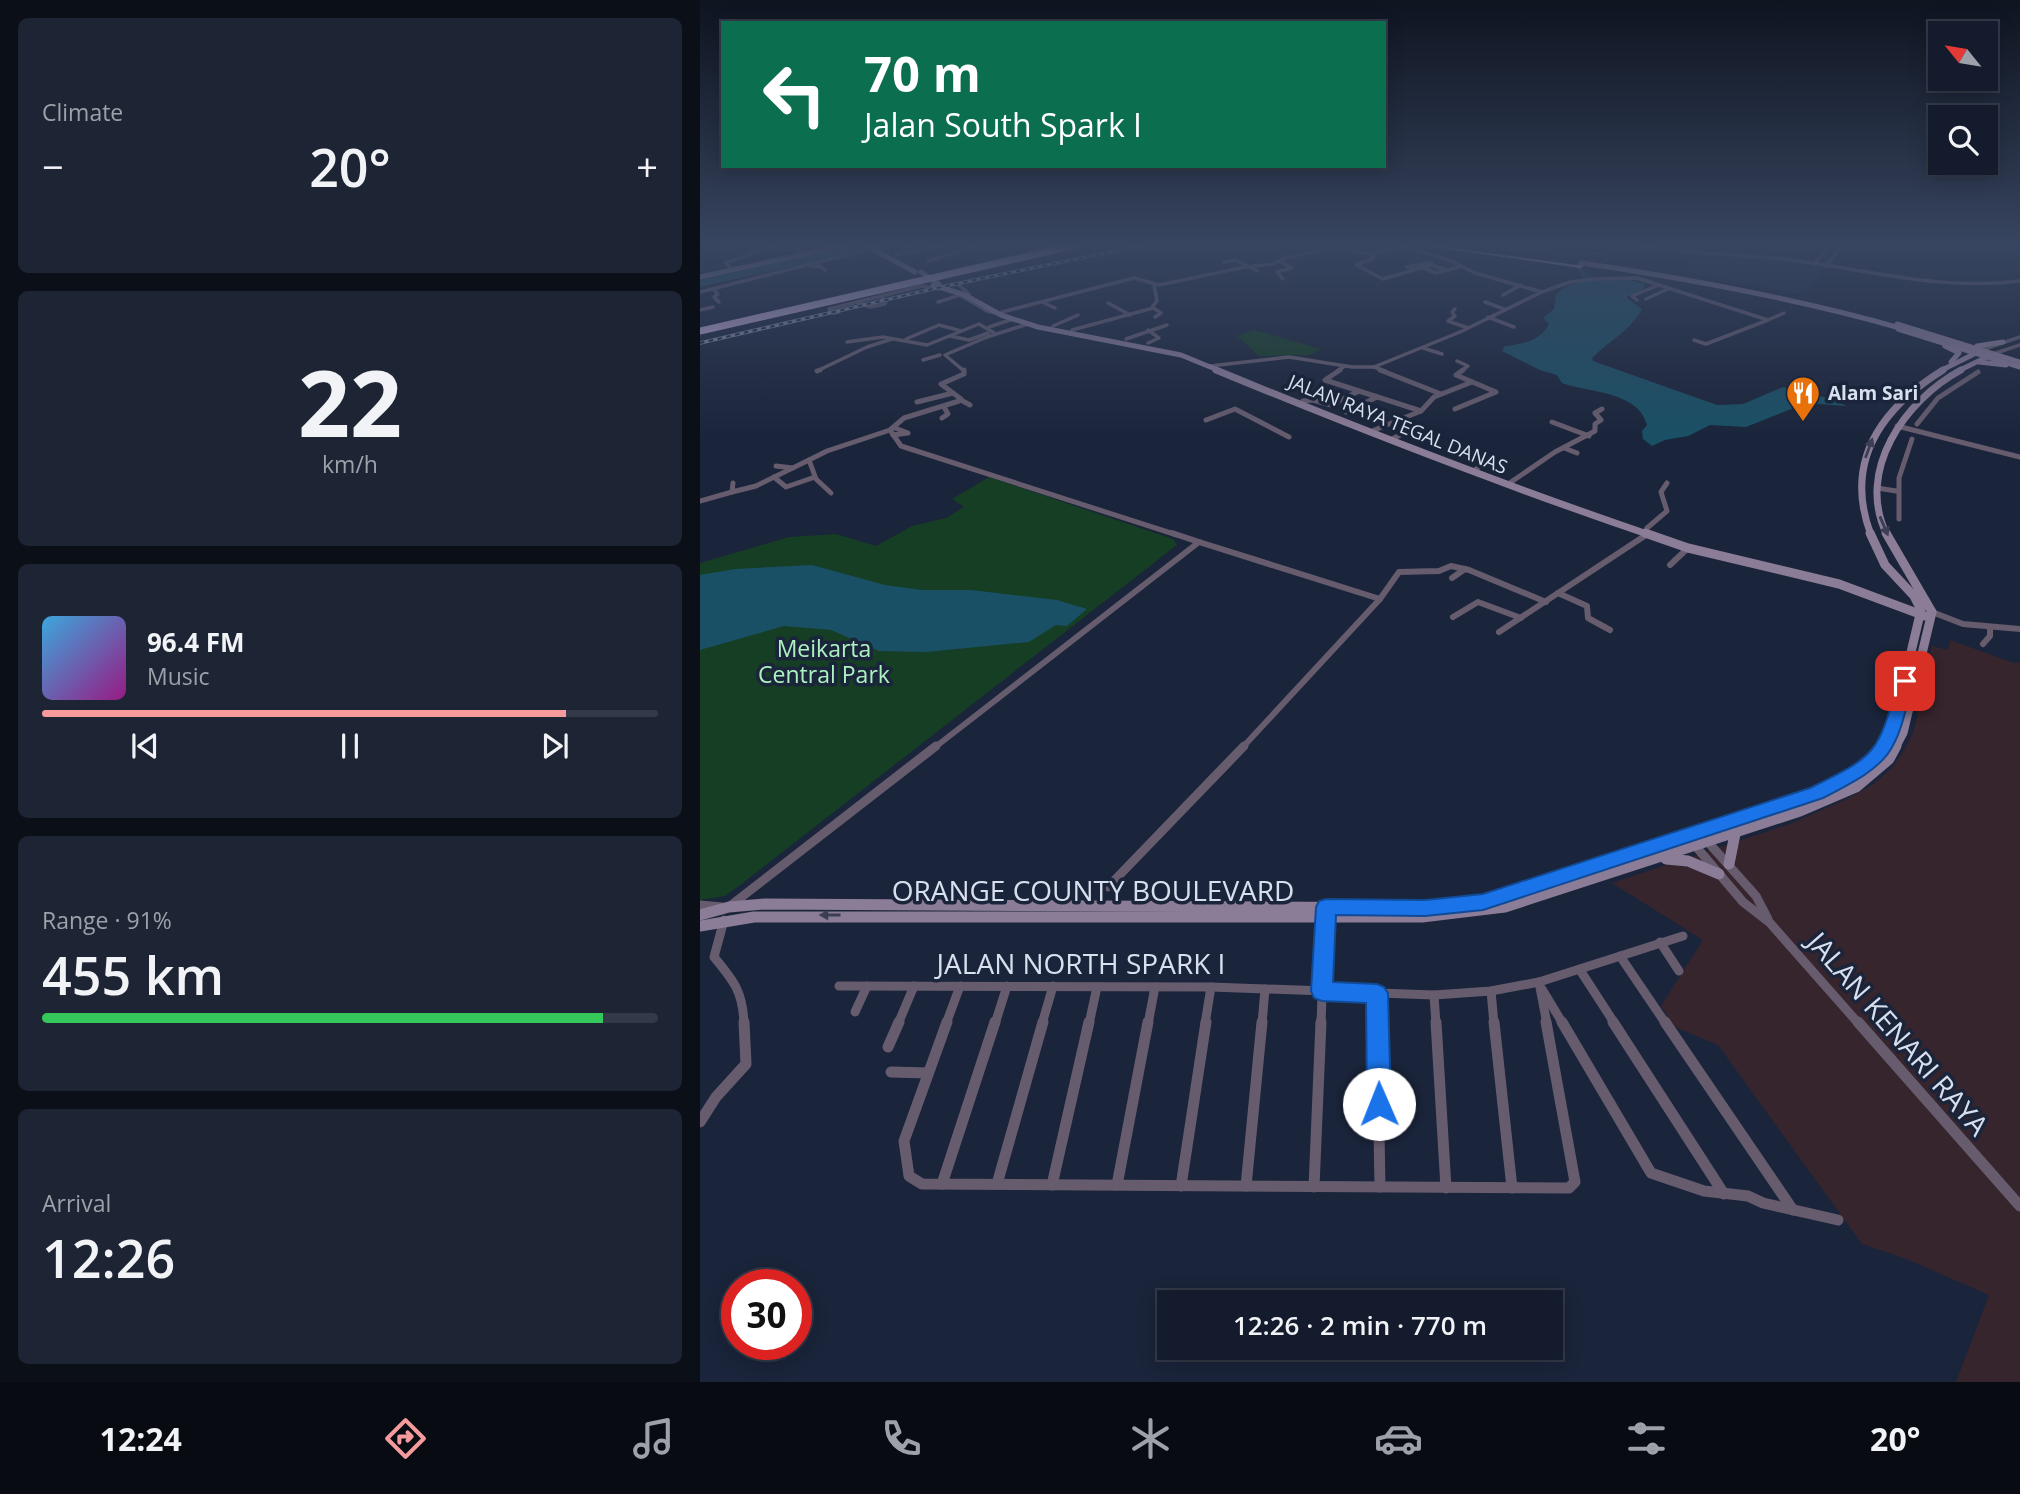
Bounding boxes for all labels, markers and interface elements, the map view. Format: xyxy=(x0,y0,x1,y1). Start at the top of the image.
north arrow xyxy=(1928,21,1998,91)
map controls xyxy=(1928,21,1998,175)
text: 70 m xyxy=(864,40,981,106)
icon: left xyxy=(749,49,840,140)
text: Climate xyxy=(42,96,123,128)
text: Jalan South Spark I xyxy=(864,103,1142,146)
button: search xyxy=(1928,105,1998,175)
text: 20° xyxy=(309,131,391,202)
text: − xyxy=(42,140,64,192)
text: + xyxy=(636,140,658,192)
text: 22 xyxy=(298,340,402,464)
street label: JALAN RAYA TEGAL DANAS xyxy=(1283,367,1511,480)
restaurant icon: Alam Sari xyxy=(1784,374,1822,423)
place label: Alam Sari xyxy=(1828,380,1918,406)
one-way arrow xyxy=(1864,437,1875,458)
text: km/h xyxy=(322,448,378,480)
one-way arrow xyxy=(1878,516,1889,537)
text: 96.4 FM xyxy=(147,624,245,660)
park label: Meikarta Central Park xyxy=(758,632,890,690)
pin xyxy=(1875,651,1935,711)
text: Music xyxy=(147,660,210,692)
icon: arrive xyxy=(1886,662,1924,700)
icon: previous xyxy=(126,727,164,765)
icon: pause xyxy=(331,727,369,765)
icon: next xyxy=(536,727,574,765)
street label: ORANGE COUNTY BOULEVARD xyxy=(892,871,1294,909)
text: Range · 91% xyxy=(42,904,172,936)
one-way arrow xyxy=(819,909,841,921)
street label: JALAN KENARI RAYA xyxy=(1798,921,1998,1143)
text: 455 km xyxy=(42,939,224,1010)
street label: JALAN NORTH SPARK I xyxy=(934,944,1225,982)
position arrow xyxy=(1342,1067,1416,1141)
text: Arrival xyxy=(42,1187,111,1219)
text: 12:26 xyxy=(42,1222,175,1293)
speed limit sign: 30 xyxy=(721,1269,812,1360)
text: 12:26 · 2 min · 770 m xyxy=(1233,1307,1487,1343)
icon: directions xyxy=(381,1414,430,1463)
icon: music xyxy=(629,1414,678,1463)
icon: phone xyxy=(877,1414,926,1463)
icon: climate xyxy=(1126,1414,1175,1463)
icon: car xyxy=(1374,1414,1423,1463)
icon: filters xyxy=(1622,1414,1671,1463)
text: 12:24 xyxy=(100,1417,182,1460)
text: 20° xyxy=(1870,1417,1920,1460)

